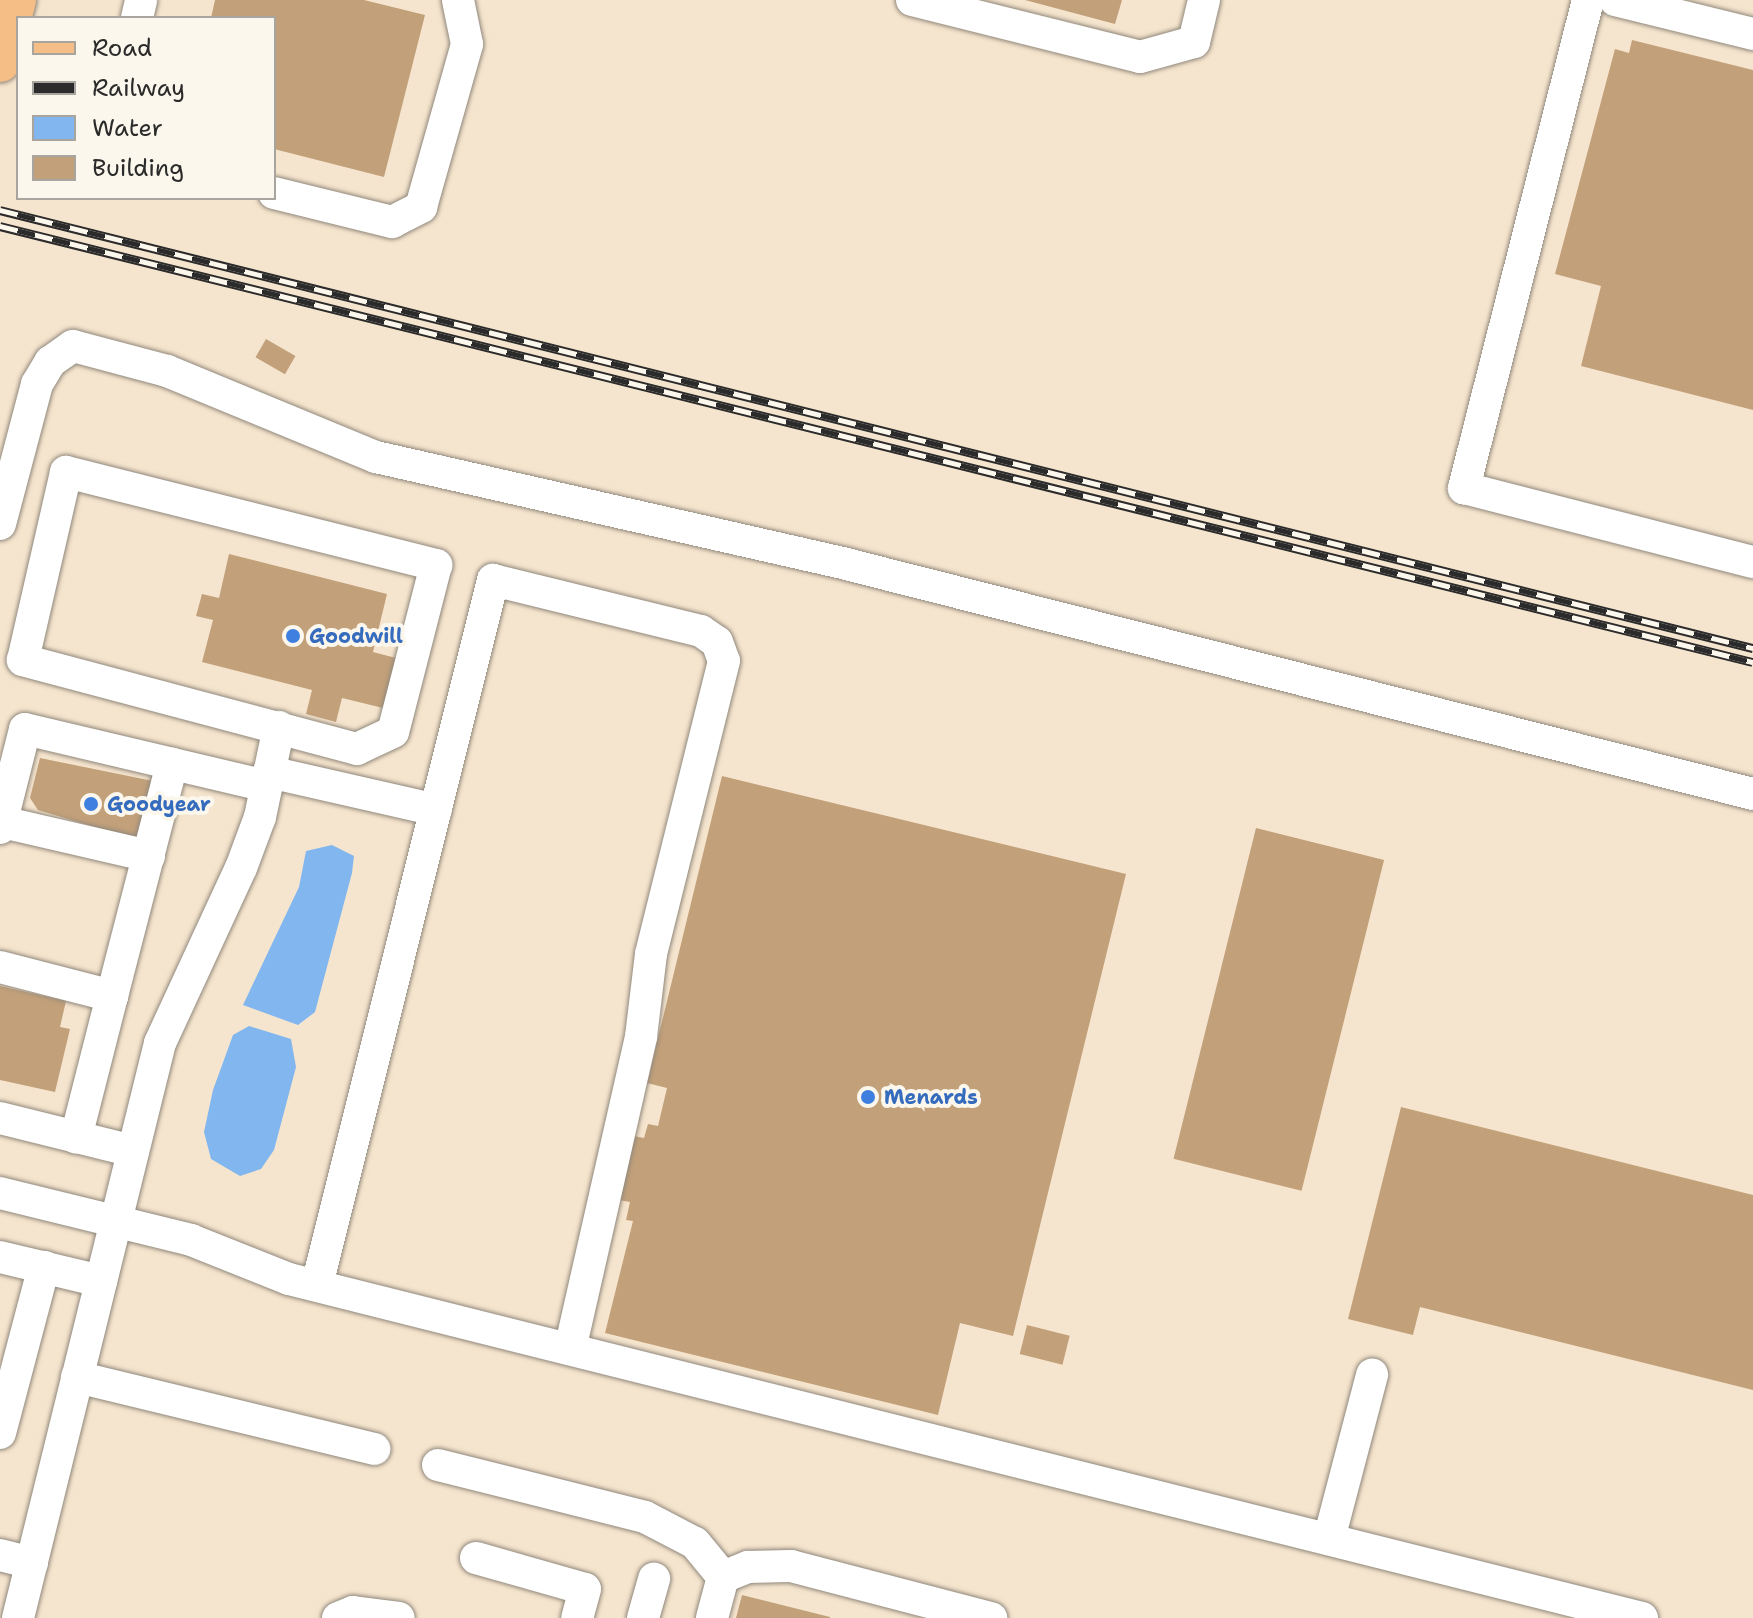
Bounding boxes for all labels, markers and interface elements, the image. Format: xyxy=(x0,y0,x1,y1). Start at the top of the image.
legend xyxy=(16,16,276,200)
text: Road xyxy=(92,32,152,64)
text: Railway xyxy=(92,72,185,104)
text: Water xyxy=(92,112,163,144)
text: Building xyxy=(92,152,184,184)
place label: Goodwill xyxy=(309,624,403,648)
marker: Goodwill xyxy=(284,627,302,645)
place label: Goodyear xyxy=(107,792,211,816)
marker: Goodyear xyxy=(82,795,100,813)
place label: Menards xyxy=(884,1085,978,1109)
marker: Menards xyxy=(859,1088,877,1106)

